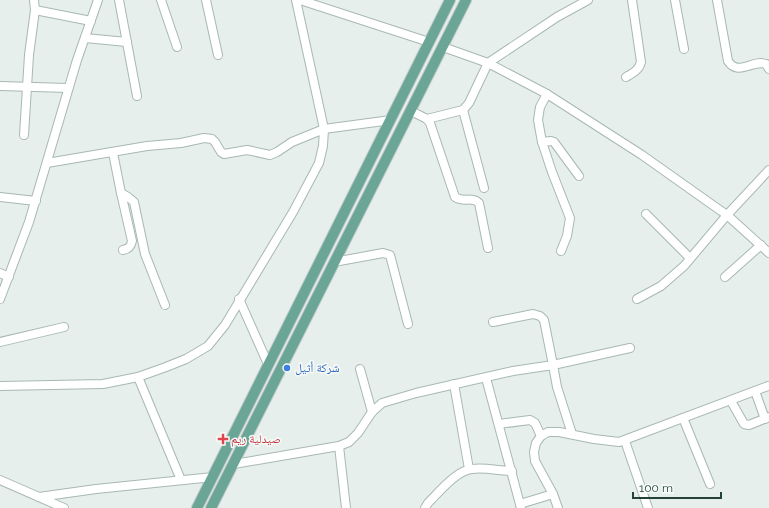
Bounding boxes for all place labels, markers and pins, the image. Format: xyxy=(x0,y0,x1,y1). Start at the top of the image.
place label: شركة أثيل xyxy=(295,361,340,375)
marker: شركة أثيل xyxy=(282,363,292,373)
place label: صيدلية ريم xyxy=(231,432,281,447)
marker: صيدلية ريم xyxy=(218,434,228,444)

